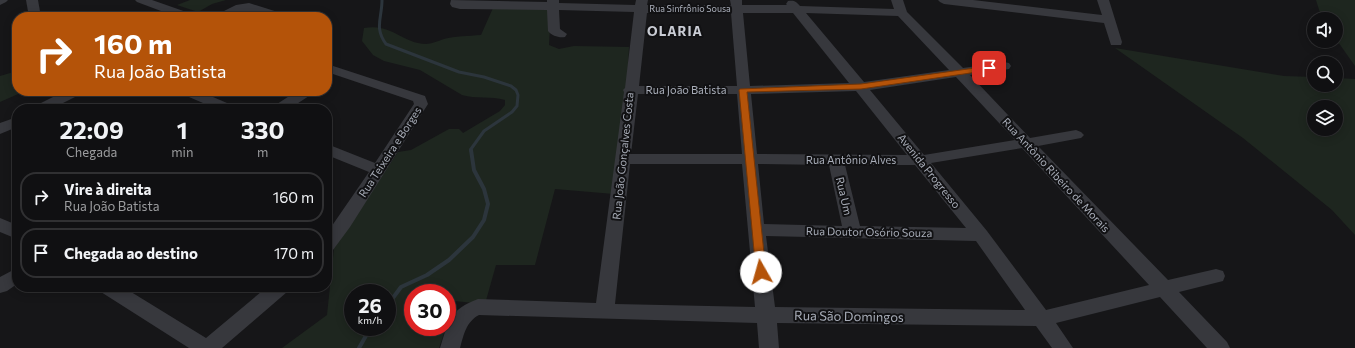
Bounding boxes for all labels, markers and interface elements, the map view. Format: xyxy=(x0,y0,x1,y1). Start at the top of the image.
street label: Rua Sinfrônio Sousa xyxy=(649,3,731,14)
map controls xyxy=(1307,12,1343,136)
button: sound xyxy=(1307,12,1343,48)
district label: OLARIA xyxy=(647,23,703,39)
text: 160 m xyxy=(94,26,172,60)
icon: right xyxy=(28,28,80,80)
pin xyxy=(972,51,1006,85)
button: search xyxy=(1307,56,1343,92)
icon: arrive xyxy=(978,57,1000,79)
text: Rua João Batista xyxy=(94,60,226,82)
street label: Rua João Batista xyxy=(646,83,726,97)
street label: Rua João Gonçalves Costa xyxy=(609,92,637,220)
button: layers xyxy=(1307,100,1343,136)
street label: Rua Teixeira e Borges xyxy=(355,104,424,199)
text: 22:09 xyxy=(59,115,124,144)
text: 1 xyxy=(177,115,188,144)
text: 330 xyxy=(241,115,285,144)
street label: Rua Antônio Ribeiro de Morais xyxy=(1000,115,1113,234)
street label: Avenida Progresso xyxy=(895,131,964,211)
text: Chegada xyxy=(66,144,117,160)
text: min xyxy=(171,144,193,160)
text: m xyxy=(257,144,268,160)
street label: Rua Antônio Alves xyxy=(806,153,896,166)
street label: Rua Um xyxy=(834,175,855,216)
text: Vire à direita xyxy=(64,180,152,198)
icon: right xyxy=(30,186,52,208)
text: 160 m xyxy=(273,188,314,206)
text: Rua João Batista xyxy=(64,198,160,214)
street label: Rua Doutor Osório Souza xyxy=(806,224,932,239)
icon: arrive xyxy=(30,242,52,264)
text: Chegada ao destino xyxy=(64,244,198,262)
text: 170 m xyxy=(274,244,314,262)
position arrow xyxy=(740,251,782,293)
speed limit sign: 30 xyxy=(404,284,456,336)
text: 26 xyxy=(358,293,382,317)
street label: Rua São Domingos xyxy=(794,307,904,325)
text: km/h xyxy=(358,314,382,326)

